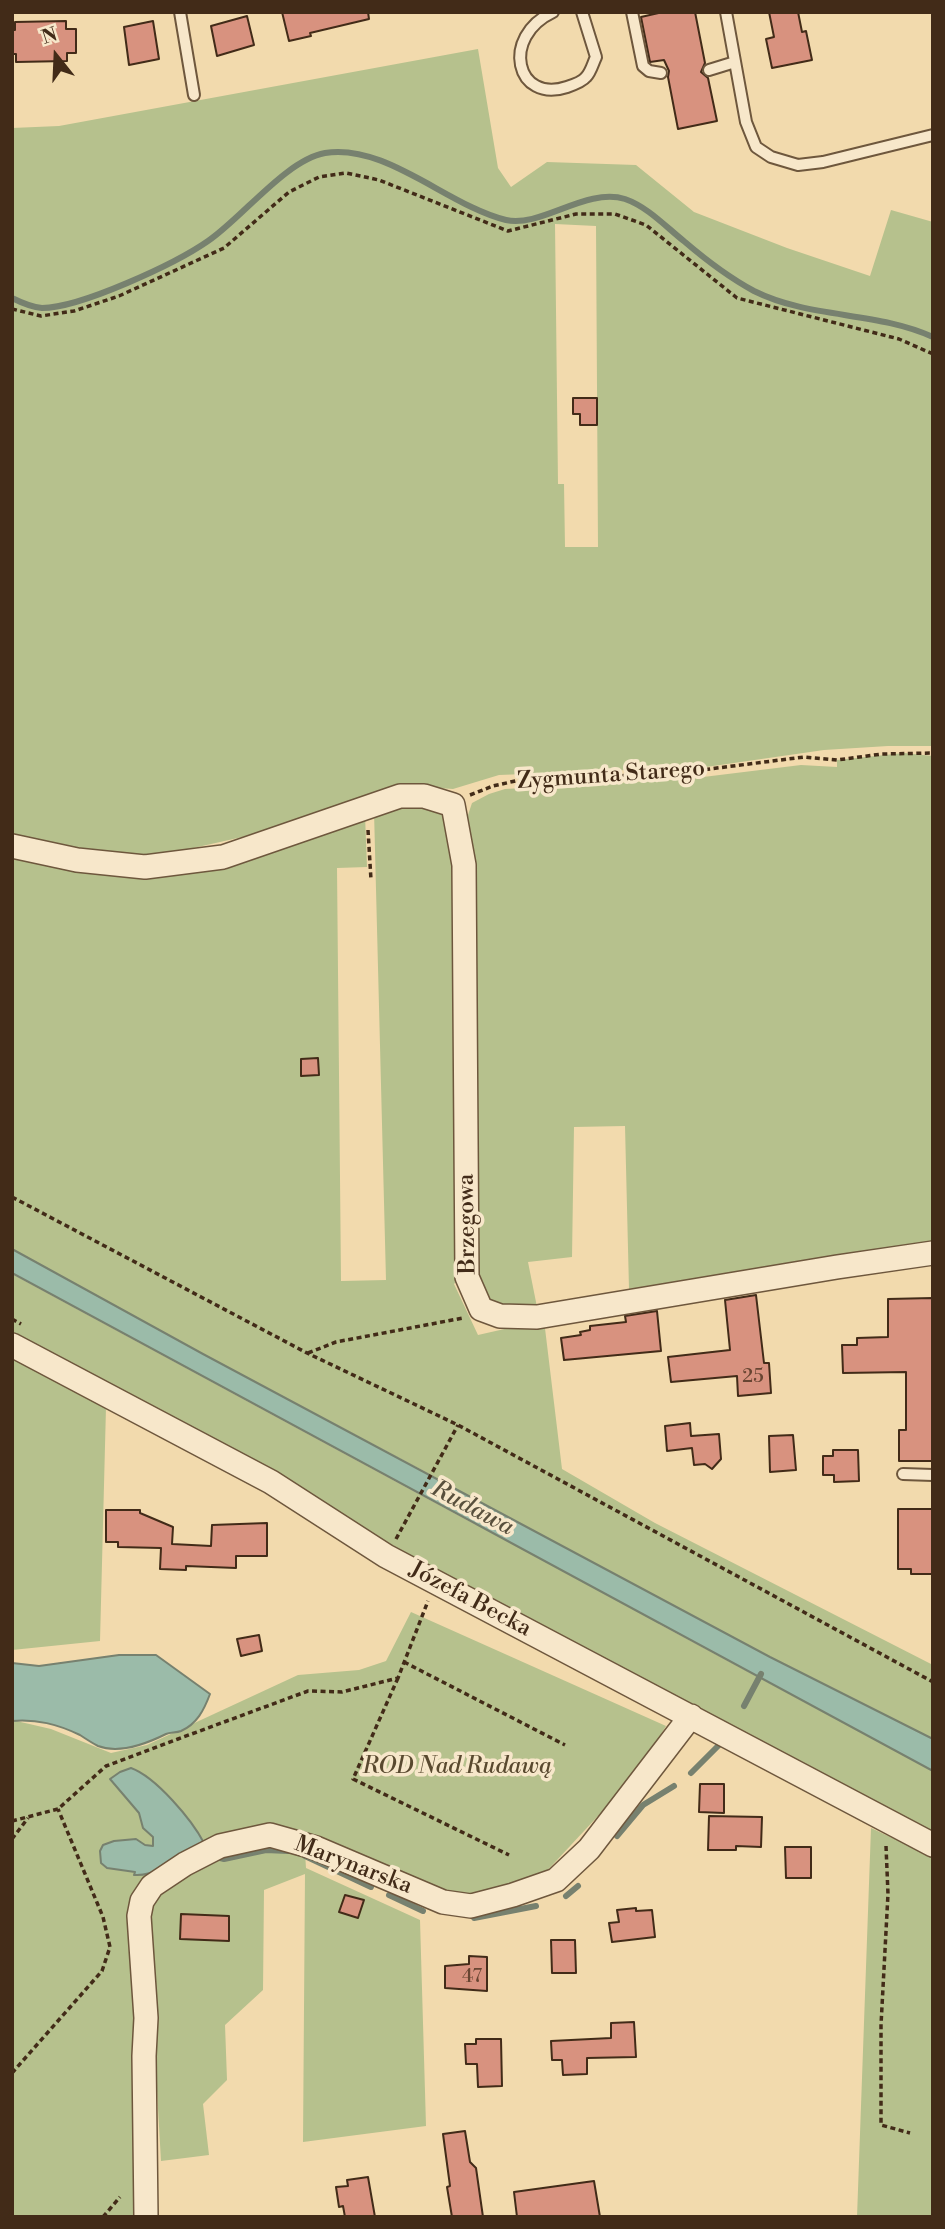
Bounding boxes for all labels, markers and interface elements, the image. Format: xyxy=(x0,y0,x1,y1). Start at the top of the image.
north arrow xyxy=(21,21,91,91)
text: N xyxy=(39,22,60,50)
street label: Zygmunta Starego xyxy=(516,756,706,796)
street label: Brzegowa xyxy=(453,1173,483,1275)
house number: 25 xyxy=(742,1366,764,1388)
water label: Rudawa xyxy=(426,1475,518,1543)
street label: Józefa Becka xyxy=(404,1556,536,1644)
park label: ROD Nad Rudawą xyxy=(363,1753,551,1781)
street label: Marynarska xyxy=(290,1831,416,1901)
house number: 47 xyxy=(462,1966,482,1988)

